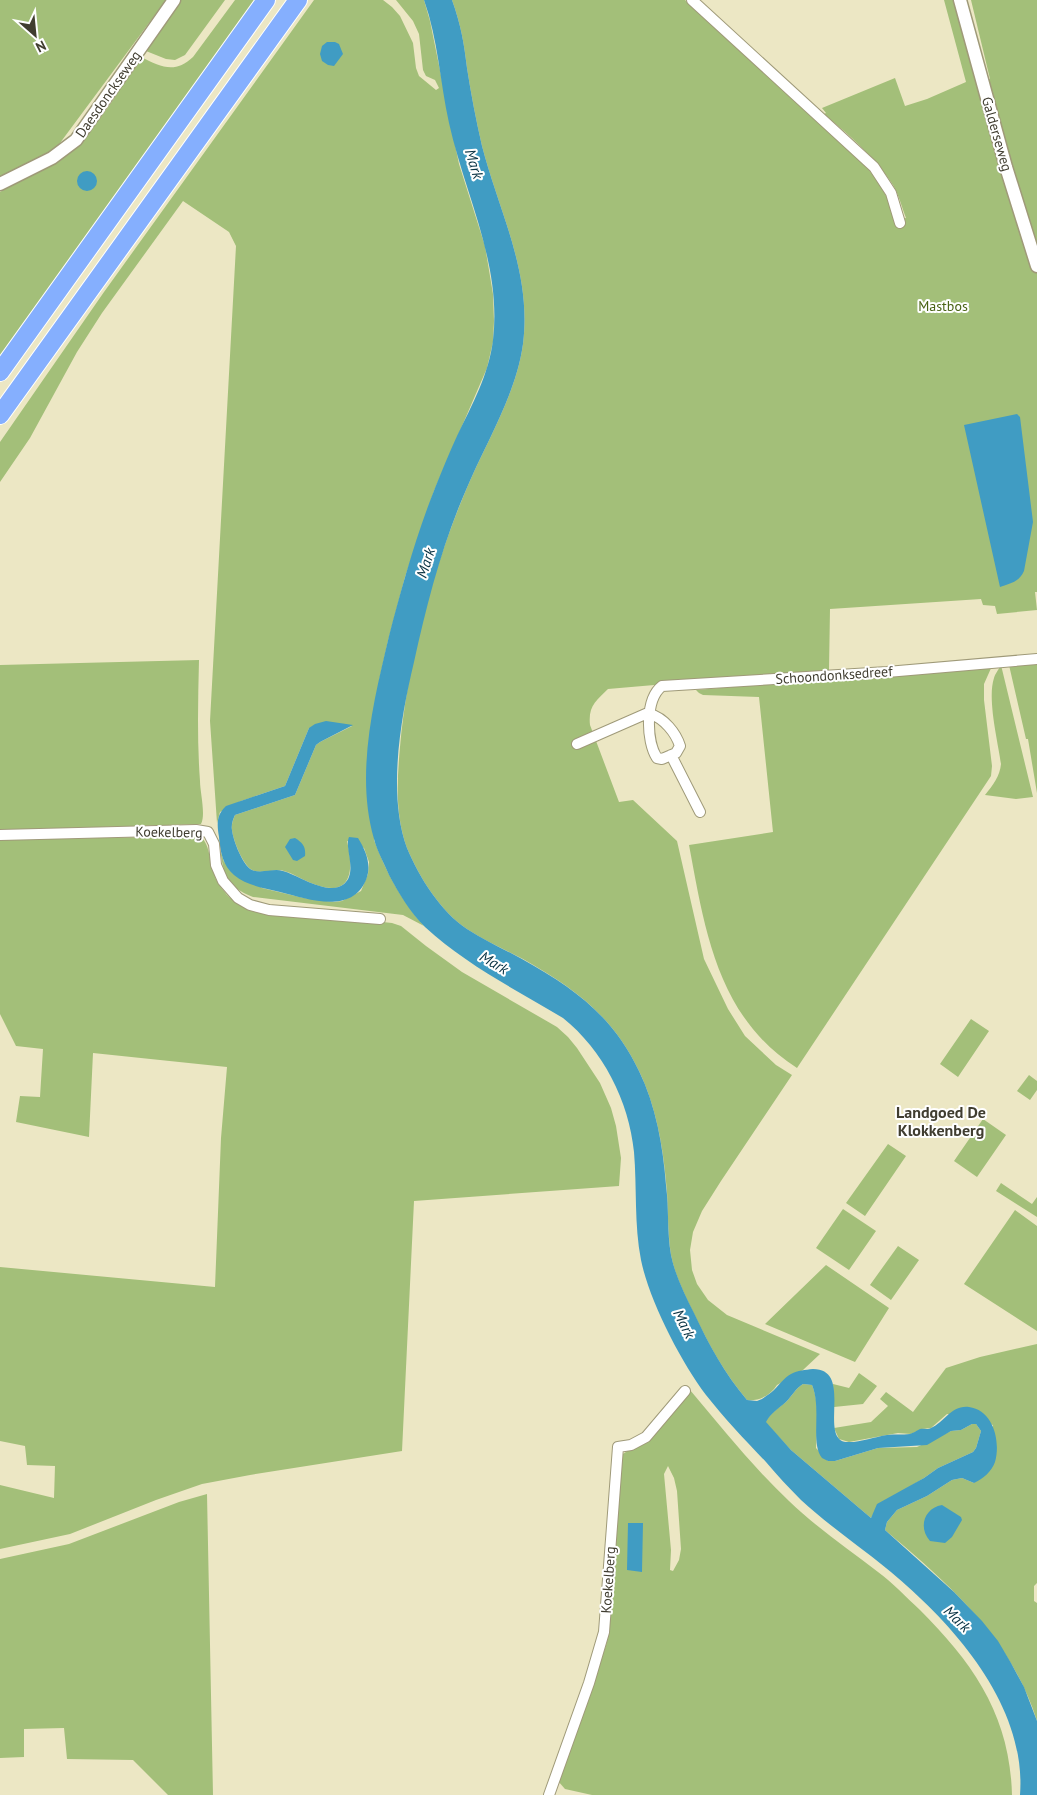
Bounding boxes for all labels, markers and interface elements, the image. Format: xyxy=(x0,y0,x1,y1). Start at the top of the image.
north arrow xyxy=(10,10,60,60)
text: N xyxy=(33,36,49,57)
street label: Daesdonckseweg xyxy=(71,47,145,141)
street label: Galderseweg xyxy=(978,95,1016,173)
water label: Mark xyxy=(461,147,488,182)
park label: Mastbos xyxy=(918,297,968,315)
water label: Mark xyxy=(412,544,440,580)
street label: Schoondonksedreef xyxy=(775,662,894,688)
street label: Koekelberg xyxy=(135,822,203,842)
water label: Mark xyxy=(476,947,513,979)
district label: Landgoed De Klokkenberg xyxy=(896,1102,986,1140)
water label: Mark xyxy=(669,1306,700,1343)
street label: Koekelberg xyxy=(597,1546,619,1614)
water label: Mark xyxy=(940,1601,976,1637)

